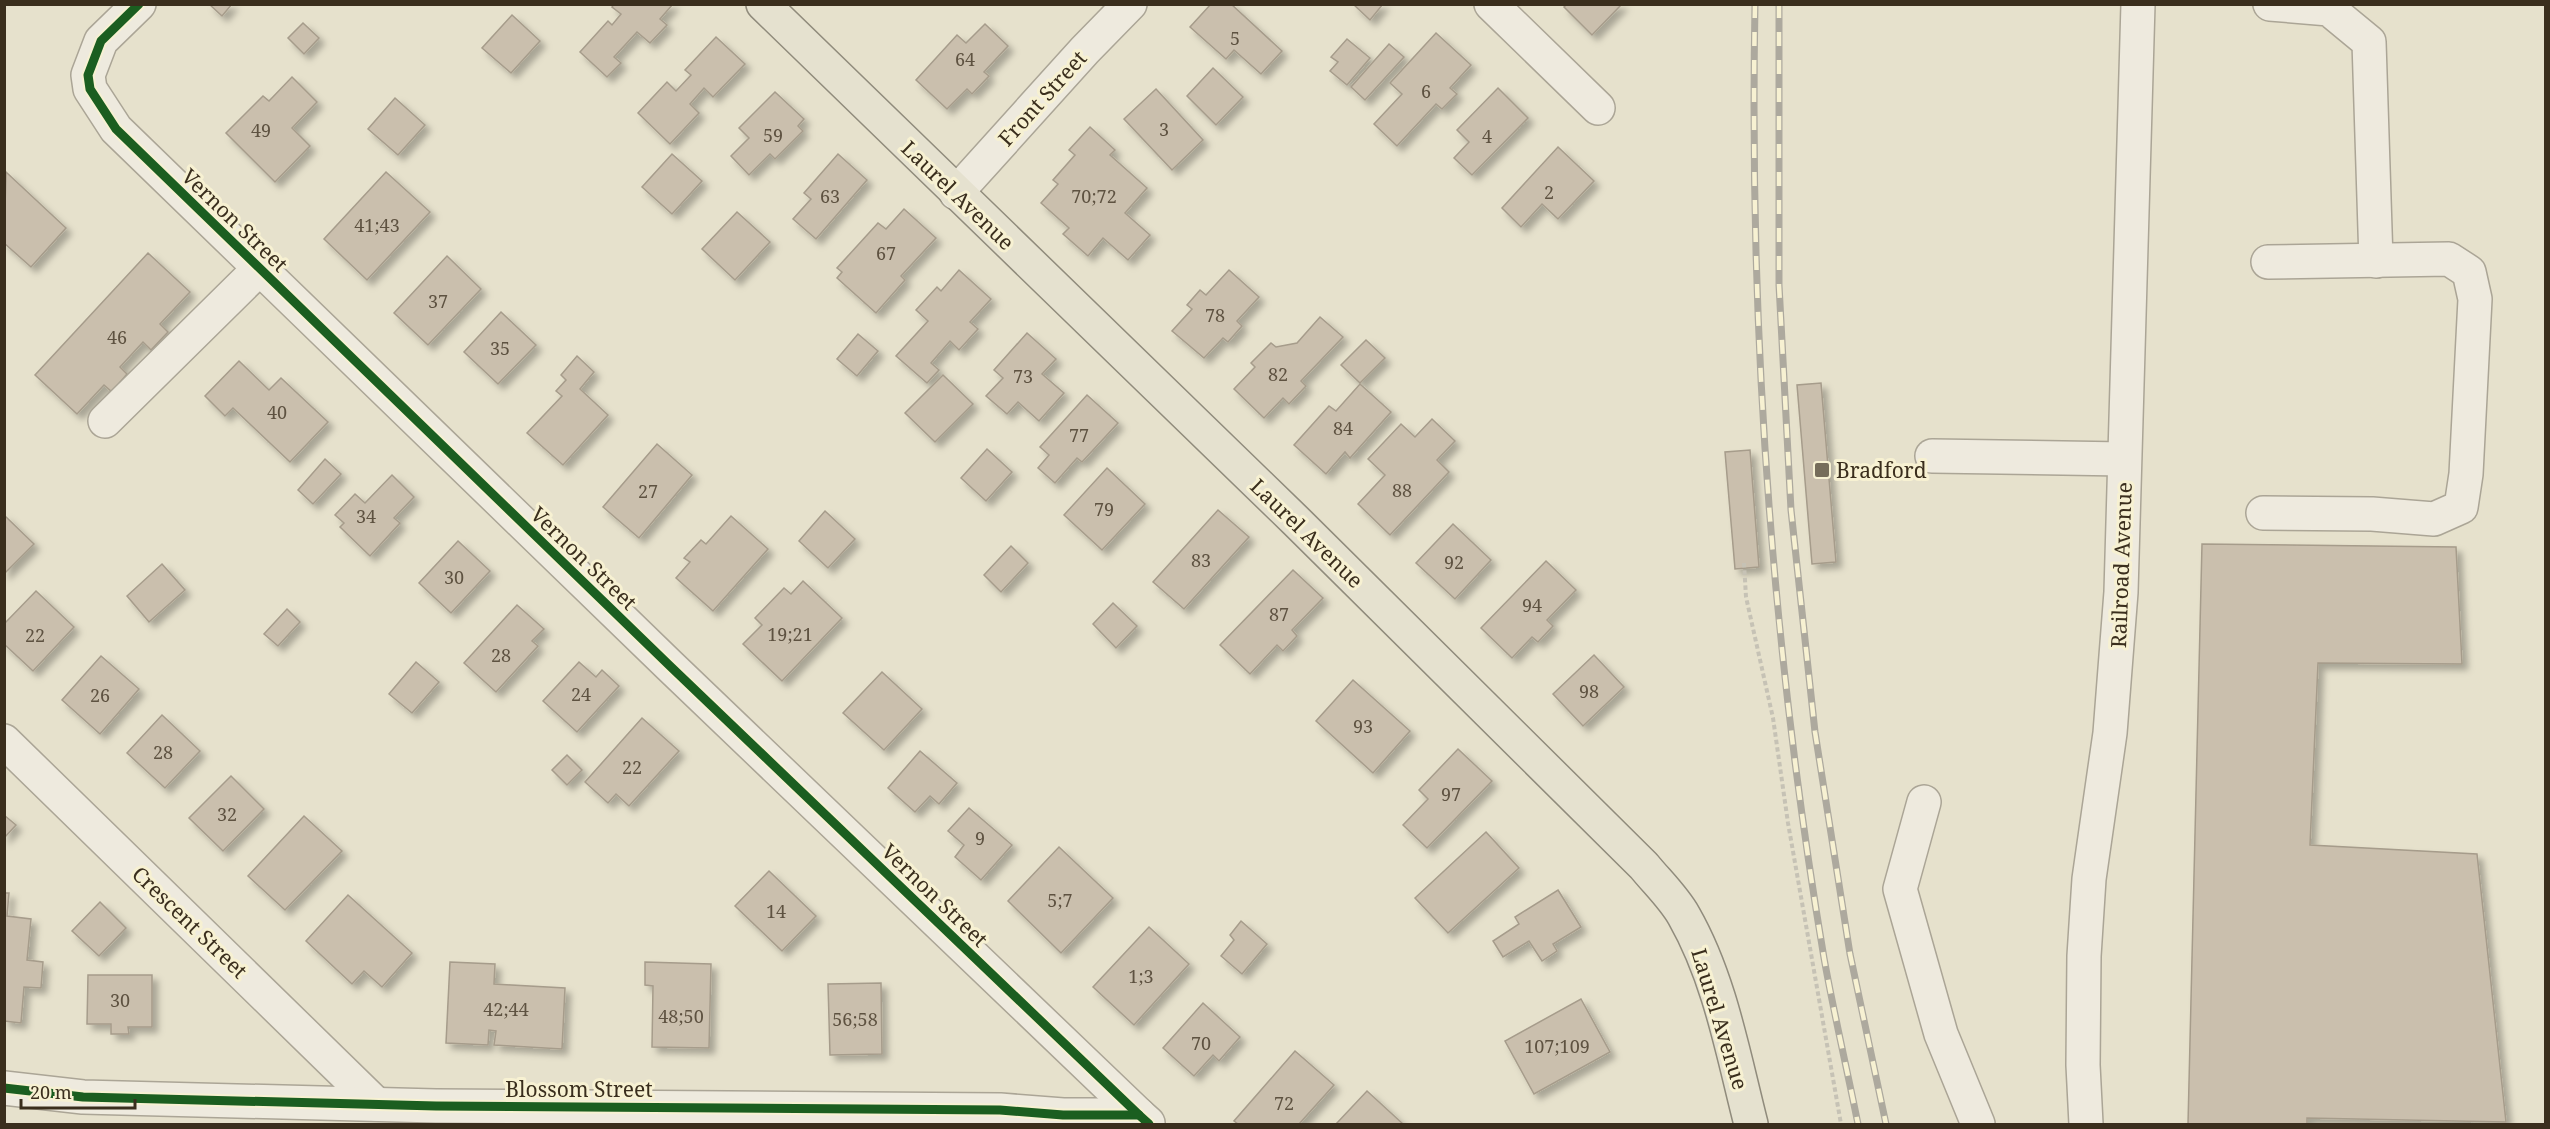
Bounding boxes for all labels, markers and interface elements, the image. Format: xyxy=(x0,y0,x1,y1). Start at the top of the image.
house number: 5 xyxy=(1230,26,1240,50)
street label: Front Street xyxy=(992,44,1092,152)
house number: 64 xyxy=(955,47,975,71)
house number: 6 xyxy=(1421,79,1431,103)
house number: 3 xyxy=(1159,117,1169,141)
house number: 49 xyxy=(251,118,271,142)
house number: 59 xyxy=(763,123,783,147)
house number: 4 xyxy=(1482,124,1492,148)
street label: Laurel Avenue xyxy=(896,134,1020,256)
street label: Vernon Street xyxy=(176,162,294,278)
house number: 2 xyxy=(1544,180,1554,204)
house number: 63 xyxy=(820,184,840,208)
house number: 70;72 xyxy=(1071,184,1117,208)
house number: 41;43 xyxy=(354,213,400,237)
house number: 67 xyxy=(876,241,896,265)
house number: 37 xyxy=(428,289,448,313)
house number: 78 xyxy=(1205,303,1225,327)
house number: 46 xyxy=(107,325,127,349)
house number: 35 xyxy=(490,336,510,360)
house number: 82 xyxy=(1268,362,1288,386)
house number: 73 xyxy=(1013,364,1033,388)
house number: 40 xyxy=(267,400,287,424)
house number: 84 xyxy=(1333,416,1353,440)
house number: 77 xyxy=(1069,423,1089,447)
place label: Bradford xyxy=(1836,456,1927,484)
marker: Bradford xyxy=(1813,461,1831,479)
street label: Laurel Avenue xyxy=(1245,472,1369,594)
house number: 88 xyxy=(1392,478,1412,502)
house number: 27 xyxy=(638,479,658,503)
street label: Railroad Avenue xyxy=(2104,482,2138,648)
house number: 79 xyxy=(1094,497,1114,521)
street label: Vernon Street xyxy=(525,500,643,616)
house number: 34 xyxy=(356,504,376,528)
house number: 83 xyxy=(1191,548,1211,572)
house number: 92 xyxy=(1444,550,1464,574)
house number: 30 xyxy=(444,565,464,589)
house number: 94 xyxy=(1522,593,1542,617)
house number: 87 xyxy=(1269,602,1289,626)
house number: 19;21 xyxy=(767,622,813,646)
house number: 22 xyxy=(25,623,45,647)
house number: 28 xyxy=(491,643,511,667)
house number: 98 xyxy=(1579,679,1599,703)
house number: 24 xyxy=(571,682,591,706)
house number: 26 xyxy=(90,683,110,707)
house number: 93 xyxy=(1353,714,1373,738)
house number: 28 xyxy=(153,740,173,764)
house number: 22 xyxy=(622,755,642,779)
house number: 97 xyxy=(1441,782,1461,806)
house number: 32 xyxy=(217,802,237,826)
house number: 9 xyxy=(975,826,985,850)
street label: Vernon Street xyxy=(876,837,994,953)
street label: Crescent Street xyxy=(126,860,254,984)
house number: 5;7 xyxy=(1047,888,1073,912)
house number: 14 xyxy=(766,899,786,923)
street label: Laurel Avenue xyxy=(1685,945,1755,1093)
house number: 1;3 xyxy=(1128,964,1154,988)
house number: 30 xyxy=(110,988,130,1012)
house number: 42;44 xyxy=(483,997,529,1021)
house number: 48;50 xyxy=(658,1004,704,1028)
house number: 56;58 xyxy=(832,1007,878,1031)
house number: 70 xyxy=(1191,1031,1211,1055)
house number: 107;109 xyxy=(1524,1034,1590,1058)
scale bar xyxy=(21,1072,135,1110)
street label: Blossom Street xyxy=(505,1075,653,1103)
text: 20 m xyxy=(30,1080,72,1104)
house number: 72 xyxy=(1274,1091,1294,1115)

